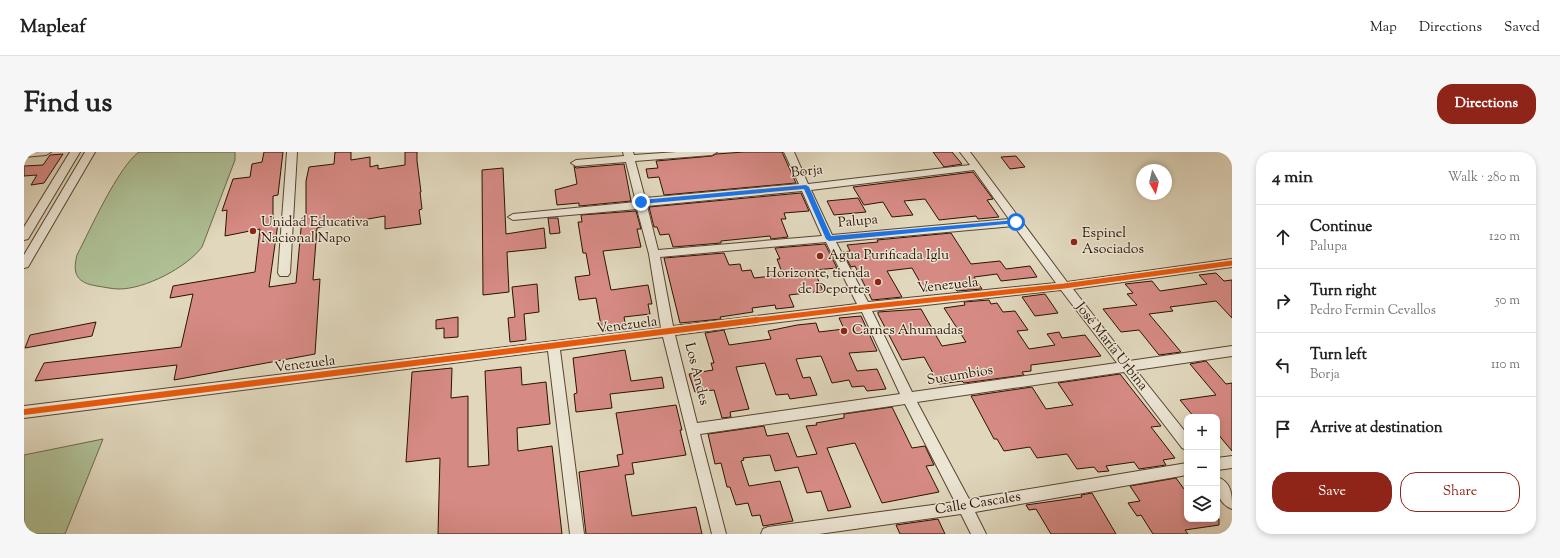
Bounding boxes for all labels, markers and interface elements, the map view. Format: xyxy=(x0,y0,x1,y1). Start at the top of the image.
text: Mapleaf xyxy=(20,14,86,41)
text: Map xyxy=(1370,18,1397,38)
text: Directions xyxy=(1419,18,1482,38)
text: Saved xyxy=(1504,18,1540,38)
text: Find us xyxy=(24,84,112,124)
button: Directions xyxy=(1437,84,1536,124)
street label: Borja xyxy=(790,160,825,184)
north arrow xyxy=(1136,164,1172,200)
text: 4 min xyxy=(1272,166,1313,190)
text: Walk · 280 m xyxy=(1448,169,1520,187)
route end xyxy=(632,193,650,211)
street label: Palupa xyxy=(837,210,879,234)
place label: Unidad Educativa Nacional Napo xyxy=(261,213,370,249)
route start xyxy=(1007,213,1025,231)
text: Continue xyxy=(1310,217,1372,238)
place label: Espinel Asociados xyxy=(1082,224,1144,260)
marker: Unidad Educativa Nacional Napo xyxy=(248,226,258,236)
icon: ahead xyxy=(1272,226,1294,248)
text: 120 m xyxy=(1489,228,1520,246)
marker: Espinel Asociados xyxy=(1069,237,1079,247)
text: Palupa xyxy=(1310,238,1347,256)
place label: Agua Purificada Iglu xyxy=(828,246,949,266)
marker: Agua Purificada Iglu xyxy=(815,251,825,261)
place label: Horizonte, tienda de Deportes xyxy=(766,264,871,300)
street label: Venezuela xyxy=(916,273,980,299)
marker: Horizonte, tienda de Deportes xyxy=(873,277,883,287)
text: Turn right xyxy=(1310,281,1376,302)
icon: right xyxy=(1272,290,1294,312)
text: 50 m xyxy=(1495,292,1520,310)
street label: José María Urbina xyxy=(1069,298,1152,396)
text: Pedro Fermin Cevallos xyxy=(1310,302,1436,320)
street label: Venezuela xyxy=(595,312,659,340)
place label: Carnes Ahumadas xyxy=(852,321,963,341)
marker: Carnes Ahumadas xyxy=(839,326,849,336)
street label: Los Andes xyxy=(679,341,713,407)
text: Turn left xyxy=(1310,345,1367,366)
street label: Venezuela xyxy=(273,351,337,379)
icon: left xyxy=(1272,354,1294,376)
text: 110 m xyxy=(1491,356,1520,374)
street label: Sucumbios xyxy=(925,361,995,391)
text: Borja xyxy=(1310,366,1340,384)
map controls xyxy=(1184,414,1220,522)
button: + xyxy=(1184,414,1220,450)
icon: arrive xyxy=(1272,418,1294,440)
text: Arrive at destination xyxy=(1310,418,1443,439)
button: − xyxy=(1184,450,1220,486)
button: Save xyxy=(1272,472,1392,512)
button: Share xyxy=(1400,472,1520,512)
button: layers xyxy=(1184,486,1220,522)
street label: Calle Cascales xyxy=(934,487,1022,521)

